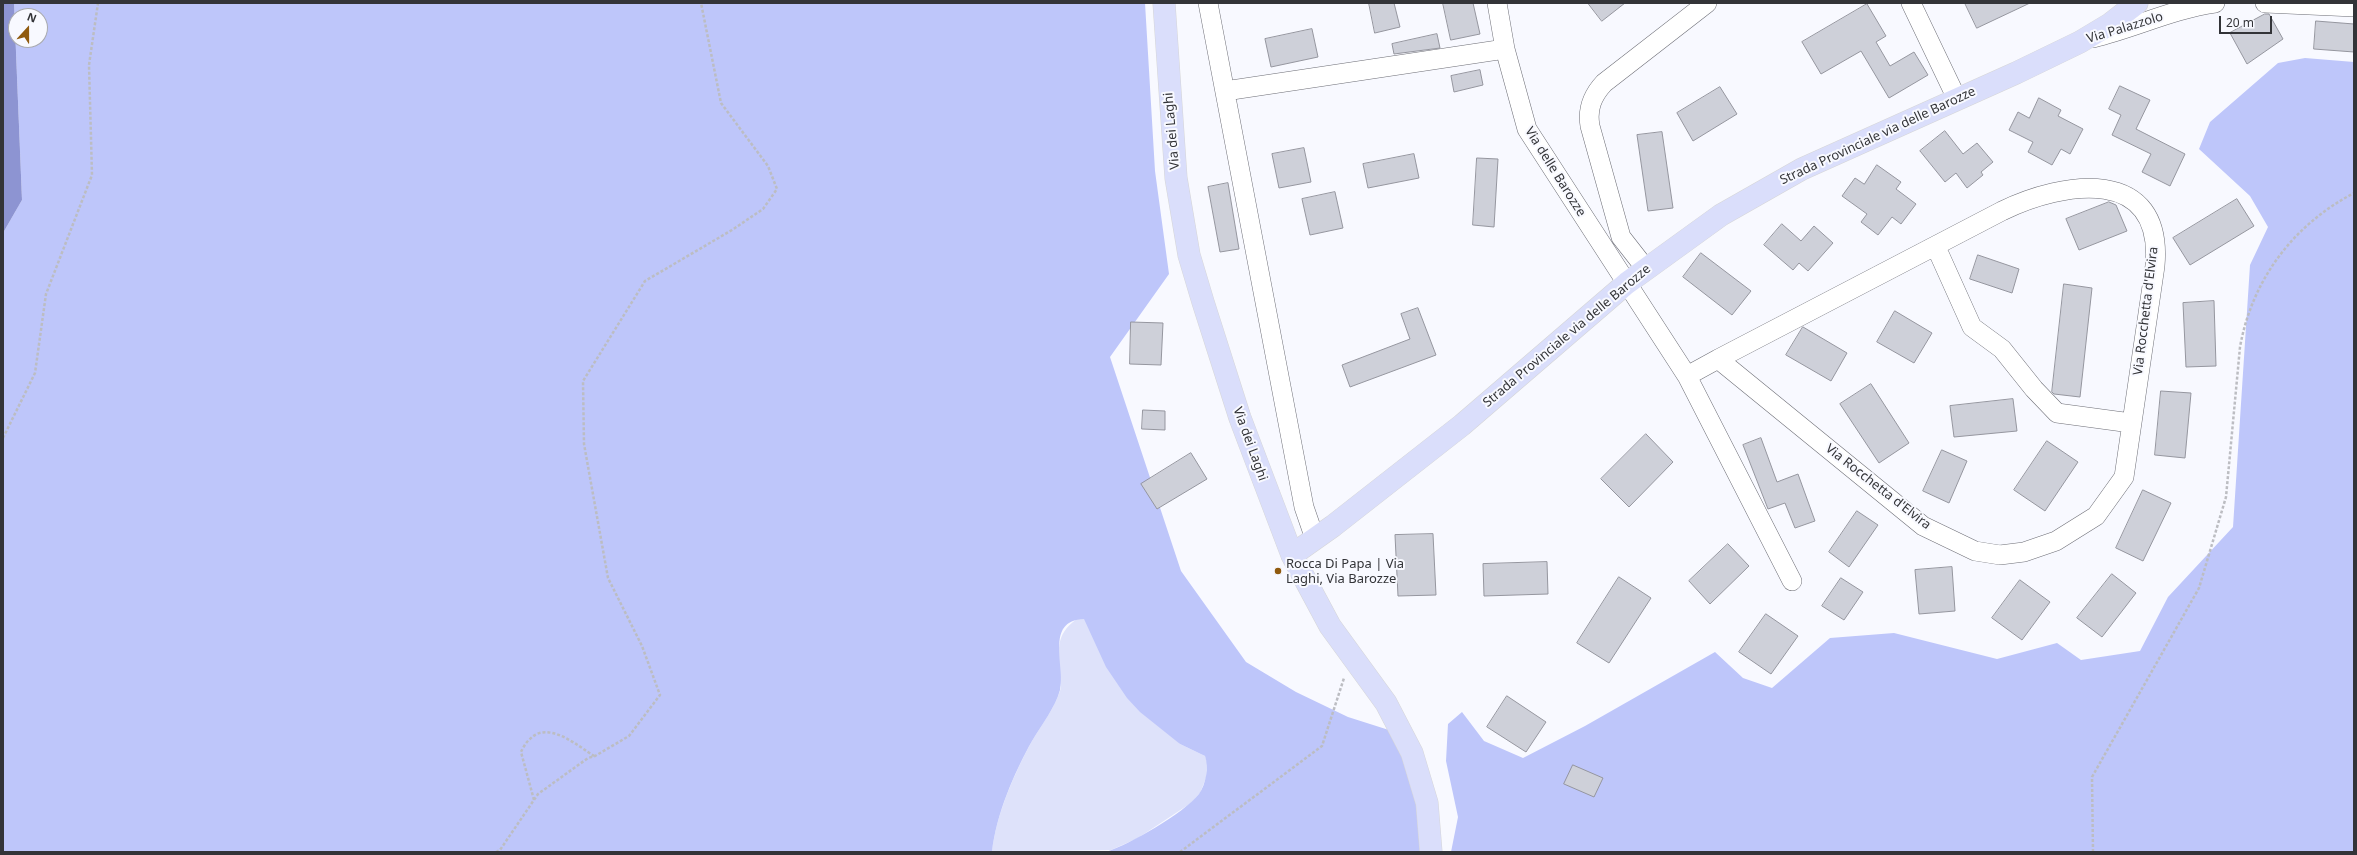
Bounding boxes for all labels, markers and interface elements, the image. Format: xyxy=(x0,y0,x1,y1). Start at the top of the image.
north arrow xyxy=(8,8,48,48)
scale bar xyxy=(2221,8,2274,34)
text: N xyxy=(25,9,39,26)
street label: Via Palazzolo xyxy=(2085,9,2165,47)
text: 20 m xyxy=(2226,14,2254,31)
street label: Strada Provinciale via delle Barozze xyxy=(1778,84,1978,188)
street label: Via dei Laghi xyxy=(1161,92,1183,170)
street label: Via delle Barozze xyxy=(1521,124,1589,220)
street label: Via Rocchetta d'Elvira xyxy=(2130,246,2162,376)
street label: Strada Provinciale via delle Barozze xyxy=(1480,261,1654,411)
street label: Via dei Laghi xyxy=(1229,405,1271,483)
street label: Via Rocchetta d'Elvira xyxy=(1822,441,1934,533)
place label: Rocca Di Papa | Via Laghi, Via Barozze xyxy=(1286,556,1404,587)
marker: Rocca Di Papa | Via Laghi, Via Barozze xyxy=(1273,566,1283,576)

